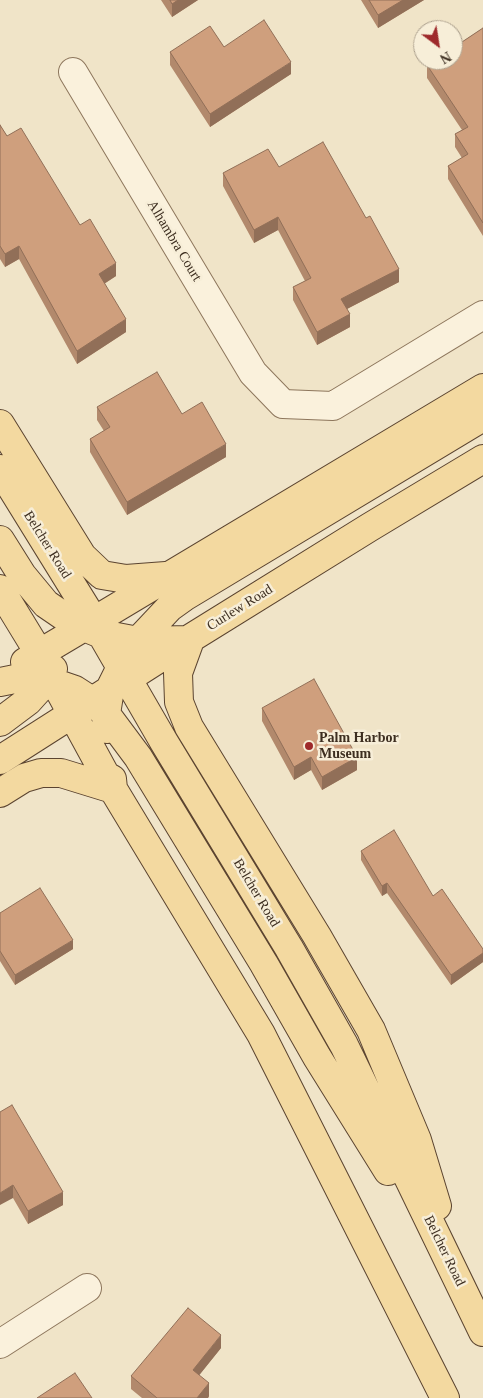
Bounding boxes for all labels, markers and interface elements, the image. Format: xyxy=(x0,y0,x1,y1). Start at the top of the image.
north arrow xyxy=(413,20,463,70)
text: N xyxy=(437,48,454,66)
street label: Alhambra Court xyxy=(143,198,205,284)
street label: Belcher Road xyxy=(20,508,74,582)
street label: Curlew Road xyxy=(204,581,276,635)
place label: Palm Harbor Museum xyxy=(319,730,399,762)
marker: Palm Harbor Museum xyxy=(303,740,315,752)
street label: Belcher Road xyxy=(229,856,283,930)
street label: Belcher Road xyxy=(420,1213,468,1289)

